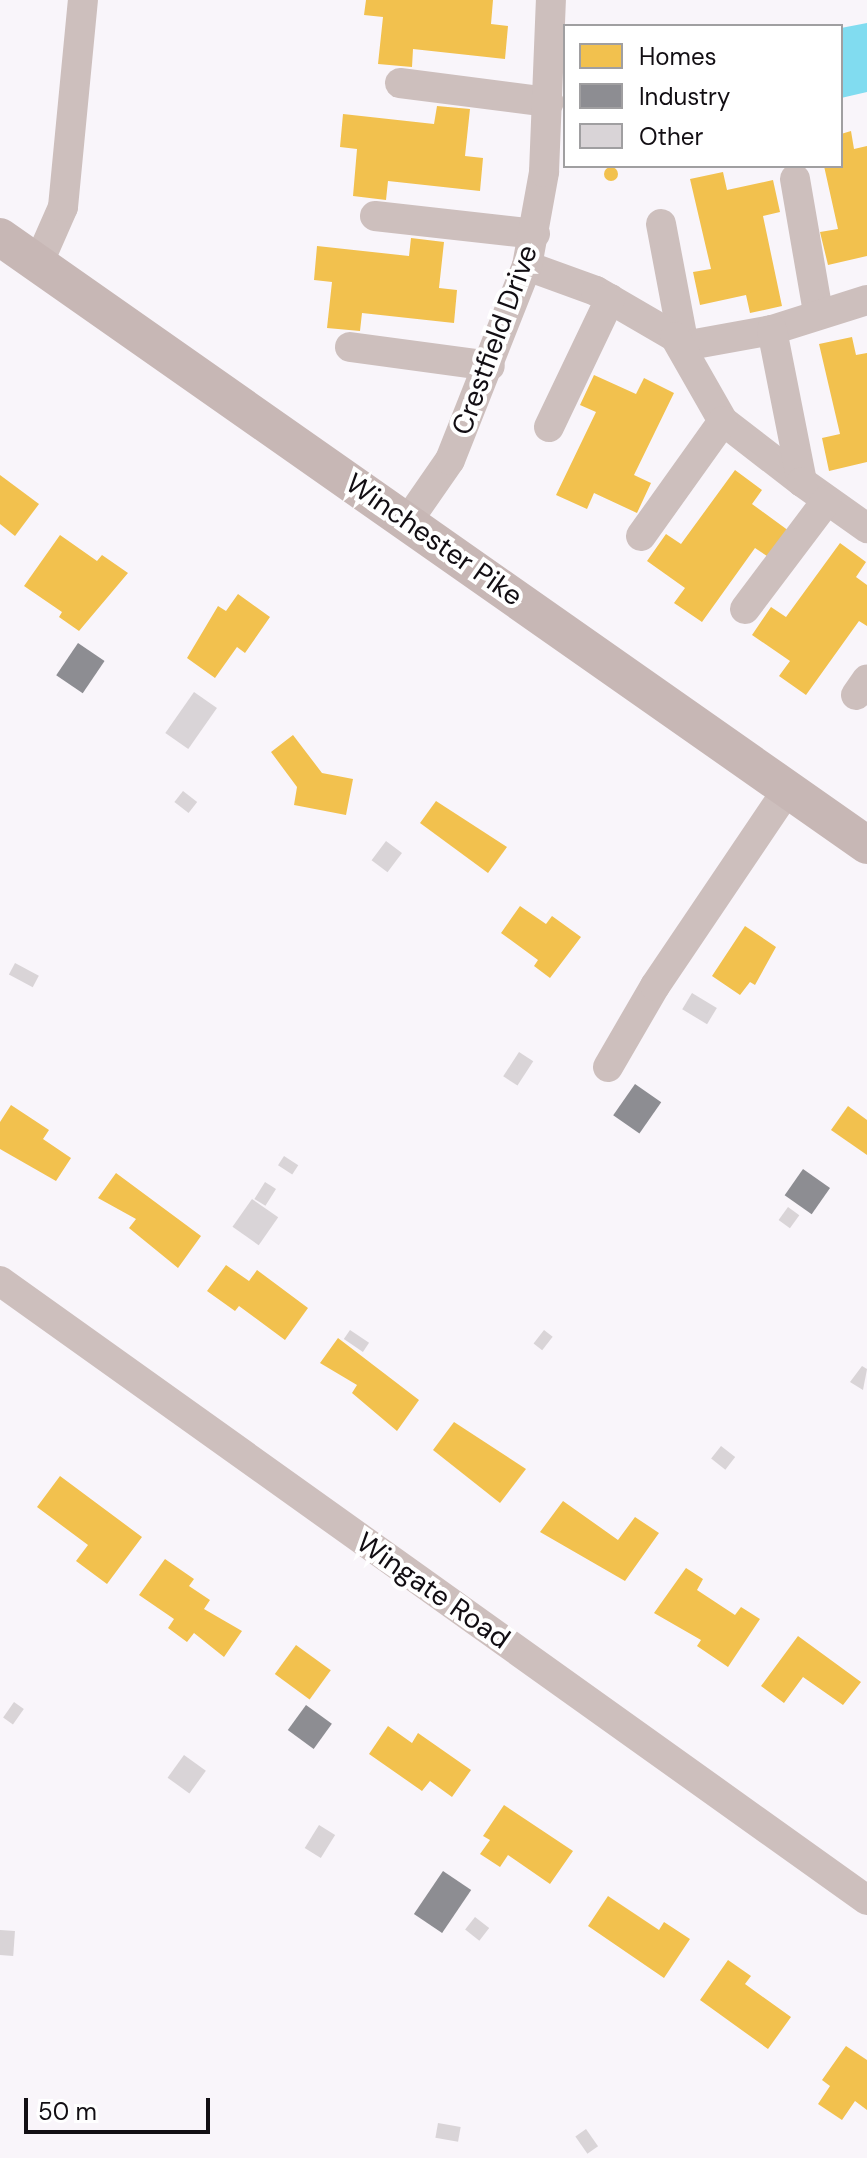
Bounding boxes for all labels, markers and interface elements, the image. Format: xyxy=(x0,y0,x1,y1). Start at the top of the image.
legend xyxy=(563,24,843,168)
text: Homes xyxy=(639,41,717,72)
text: Industry xyxy=(639,81,730,112)
text: Other xyxy=(639,121,703,152)
street label: Crestfield Drive xyxy=(445,241,545,439)
street label: Winchester Pike xyxy=(339,467,529,613)
street label: Wingate Road xyxy=(350,1526,516,1656)
scale bar xyxy=(28,2082,214,2132)
text: 50 m xyxy=(38,2096,97,2127)

